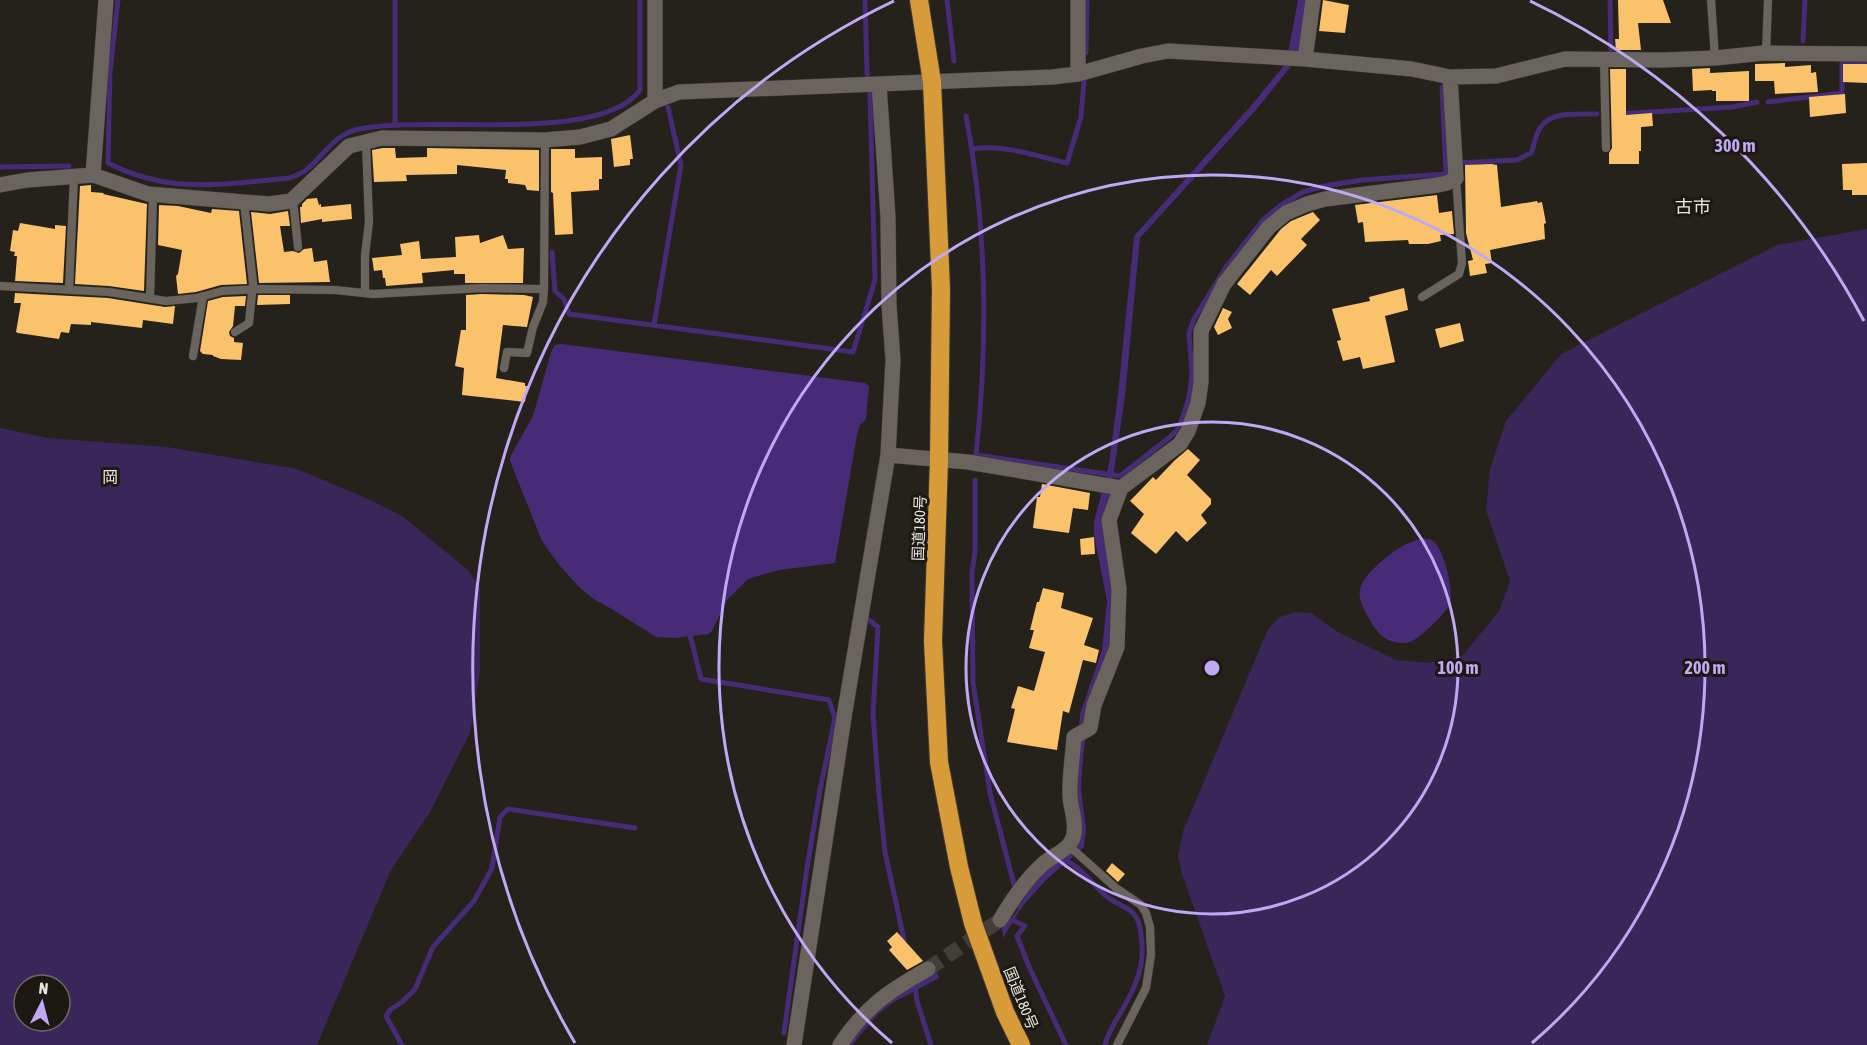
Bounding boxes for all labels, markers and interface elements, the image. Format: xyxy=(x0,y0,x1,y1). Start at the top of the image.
text: 300 m xyxy=(1715,135,1755,156)
district label: 古市 xyxy=(1675,196,1711,217)
district label: 岡 xyxy=(102,468,118,486)
street label: 国道180号 xyxy=(909,495,929,561)
text: 100 m xyxy=(1438,657,1478,678)
text: 200 m xyxy=(1685,657,1725,678)
centre of rings xyxy=(1202,658,1222,678)
street label: 国道180号 xyxy=(1001,964,1041,1032)
north arrow xyxy=(12,973,72,1033)
text: N xyxy=(38,979,49,998)

